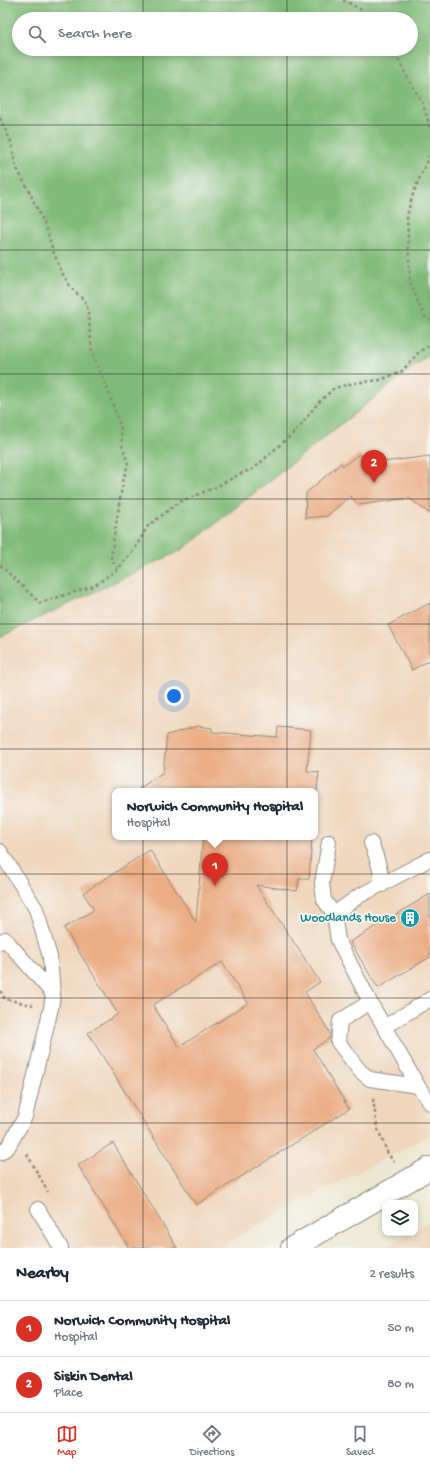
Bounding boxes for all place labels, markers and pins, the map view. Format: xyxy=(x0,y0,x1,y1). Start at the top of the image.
pin: 2 xyxy=(361,450,387,483)
pin: 1 xyxy=(202,853,228,886)
building icon: Woodlands House xyxy=(399,907,421,929)
place label: Woodlands House xyxy=(300,911,396,926)

